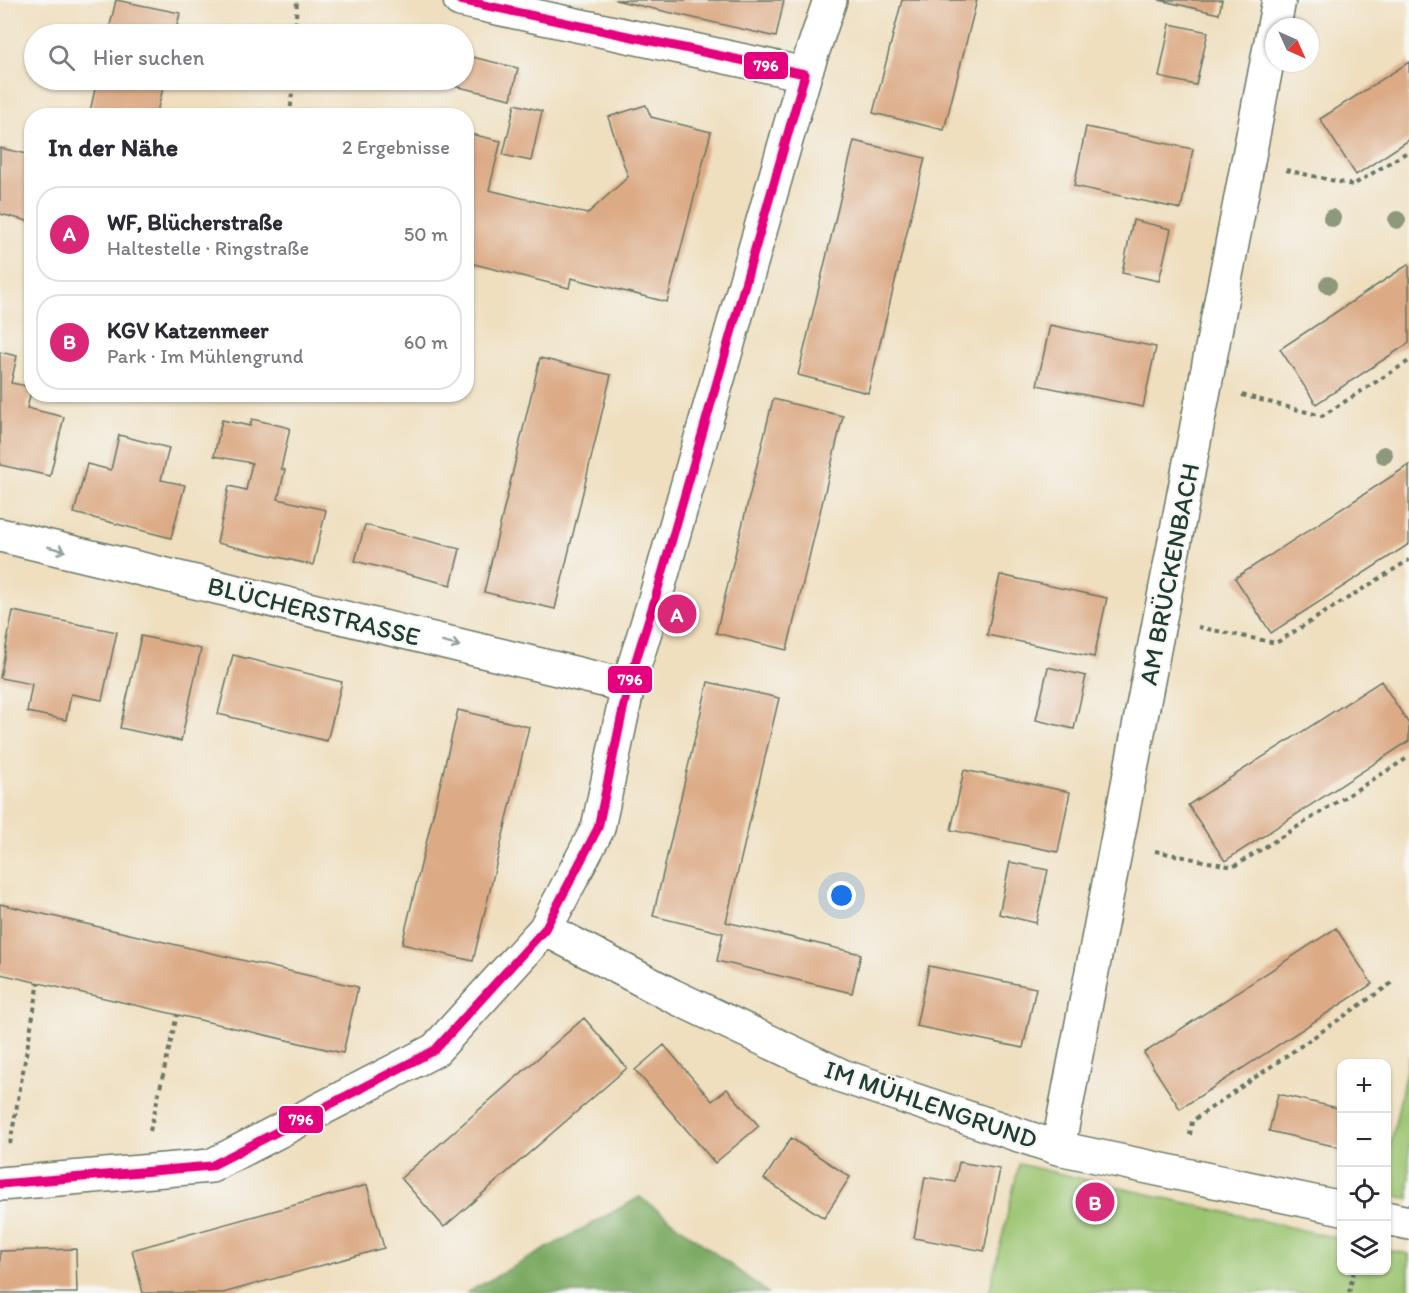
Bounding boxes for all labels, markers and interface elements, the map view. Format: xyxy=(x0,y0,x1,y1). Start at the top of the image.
north arrow xyxy=(1265,18,1319,72)
search box xyxy=(24,24,474,90)
icon: search xyxy=(45,41,78,74)
text: Hier suchen xyxy=(93,44,204,71)
line badge: 796 xyxy=(743,51,789,80)
text: 796 xyxy=(753,56,779,75)
text: In der Nähe xyxy=(48,131,178,163)
text: 2 Ergebnisse xyxy=(342,135,450,159)
text: WF, Blücherstraße xyxy=(107,209,283,236)
text: A xyxy=(63,222,76,246)
text: 50 m xyxy=(404,222,448,246)
text: Haltestelle · Ringstraße xyxy=(107,236,309,260)
text: KGV Katzenmeer xyxy=(107,317,269,344)
text: B xyxy=(63,330,76,354)
text: 60 m xyxy=(404,330,448,354)
text: Park · Im Mühlengrund xyxy=(107,344,303,368)
street label: AM BRÜCKENBACH xyxy=(1132,460,1206,688)
one-way arrow xyxy=(47,544,66,556)
street label: BLÜCHERSTRASSE xyxy=(204,569,424,653)
pin: A xyxy=(658,592,696,636)
one-way arrow xyxy=(441,638,460,650)
line badge: 796 xyxy=(607,665,653,694)
text: 796 xyxy=(617,670,643,689)
your location xyxy=(827,881,856,910)
street label: IM MÜHLENGRUND xyxy=(820,1053,1042,1155)
map controls xyxy=(1337,1059,1391,1275)
button: + xyxy=(1337,1059,1391,1113)
line badge: 796 xyxy=(278,1105,324,1134)
text: 796 xyxy=(288,1110,314,1129)
button: − xyxy=(1337,1113,1391,1167)
button: locate xyxy=(1337,1167,1391,1221)
pin: B xyxy=(1076,1180,1114,1224)
button: layers xyxy=(1337,1221,1391,1275)

